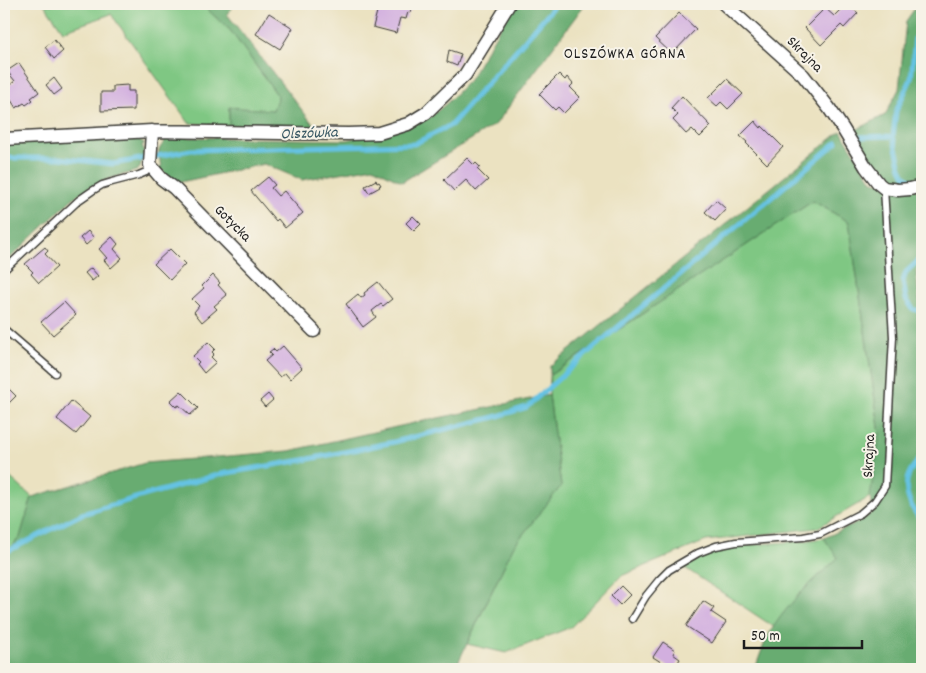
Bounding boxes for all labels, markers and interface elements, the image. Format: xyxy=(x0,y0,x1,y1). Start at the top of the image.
street label: Skrajna xyxy=(781,32,828,79)
district label: OLSZÓWKA GÓRNA xyxy=(564,43,686,66)
water label: Olszówka xyxy=(280,121,340,146)
street label: Gotycka xyxy=(208,200,256,248)
street label: Skrajna xyxy=(858,433,882,478)
scale bar xyxy=(744,618,861,650)
text: 50 m xyxy=(751,626,780,648)

